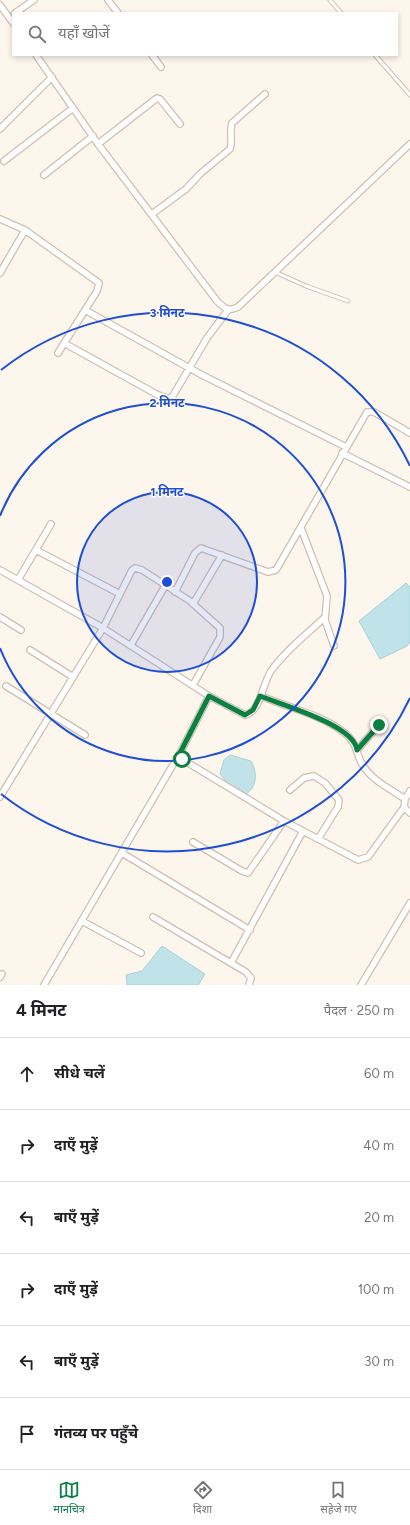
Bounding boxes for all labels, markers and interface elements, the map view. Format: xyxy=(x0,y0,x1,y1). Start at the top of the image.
search box xyxy=(12,12,398,56)
icon: search xyxy=(26,23,48,45)
text: यहाँ खोजें xyxy=(58,24,110,42)
text: 3 मिनट xyxy=(150,305,185,320)
text: 2 मिनट xyxy=(150,395,185,410)
text: 1 मिनट xyxy=(150,484,184,499)
centre of rings xyxy=(160,575,174,589)
route end xyxy=(370,716,388,734)
route start xyxy=(173,750,191,768)
text: 4 मिनट xyxy=(16,1000,67,1020)
text: पैदल · 250 m xyxy=(324,1003,394,1018)
icon: ahead xyxy=(16,1063,38,1085)
text: सीधे चलें xyxy=(54,1064,105,1082)
text: 60 m xyxy=(364,1066,394,1081)
icon: right xyxy=(16,1135,38,1157)
text: दाएँ मुड़ें xyxy=(54,1136,98,1154)
text: 40 m xyxy=(363,1138,394,1153)
icon: left xyxy=(16,1207,38,1229)
text: बाएँ मुड़ें xyxy=(54,1208,99,1226)
text: 20 m xyxy=(364,1210,394,1225)
icon: right xyxy=(16,1279,38,1301)
text: दाएँ मुड़ें xyxy=(54,1280,98,1298)
text: 100 m xyxy=(358,1282,394,1297)
icon: left xyxy=(16,1351,38,1373)
text: बाएँ मुड़ें xyxy=(54,1352,99,1370)
text: 30 m xyxy=(364,1354,394,1369)
icon: arrive xyxy=(16,1423,38,1445)
text: गंतव्य पर पहुँचे xyxy=(54,1424,138,1442)
tab: मानचित्र xyxy=(53,1479,85,1517)
tab: दिशा xyxy=(192,1479,214,1517)
tab: सहेजे गए xyxy=(320,1479,357,1517)

